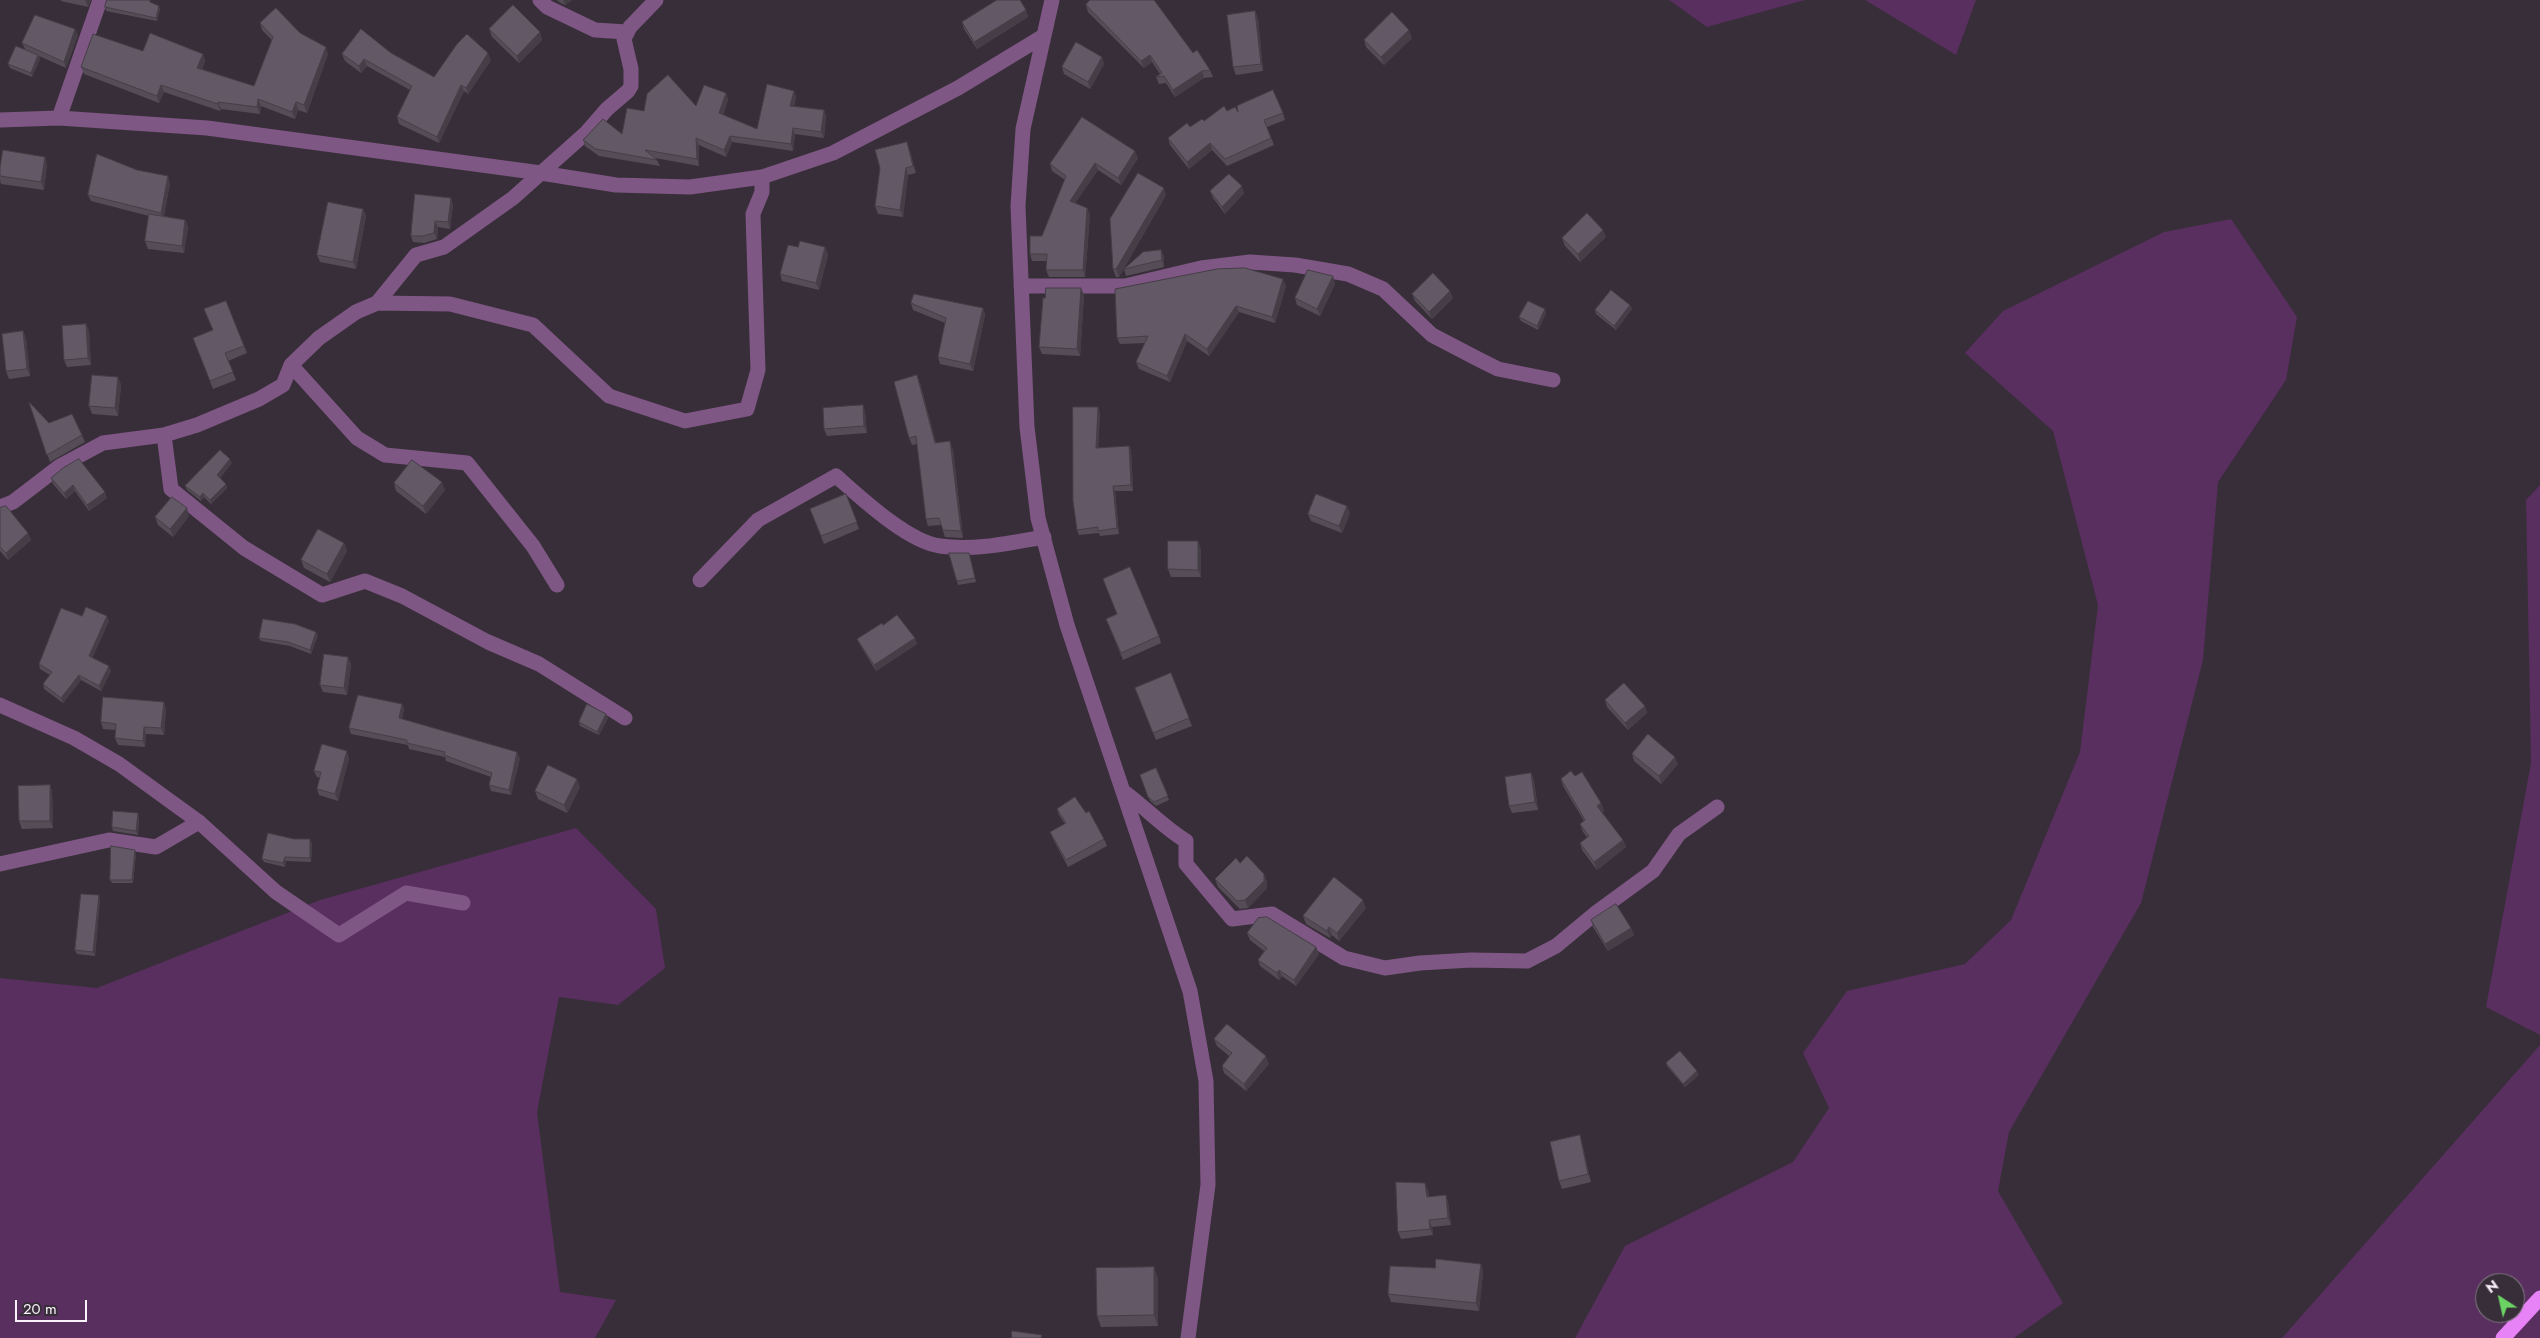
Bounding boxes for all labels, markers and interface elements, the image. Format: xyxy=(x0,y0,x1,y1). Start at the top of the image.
north arrow xyxy=(2475,1273,2525,1323)
text: N xyxy=(2482,1275,2502,1298)
scale bar xyxy=(18,1290,90,1322)
text: 20 m xyxy=(23,1298,57,1320)

